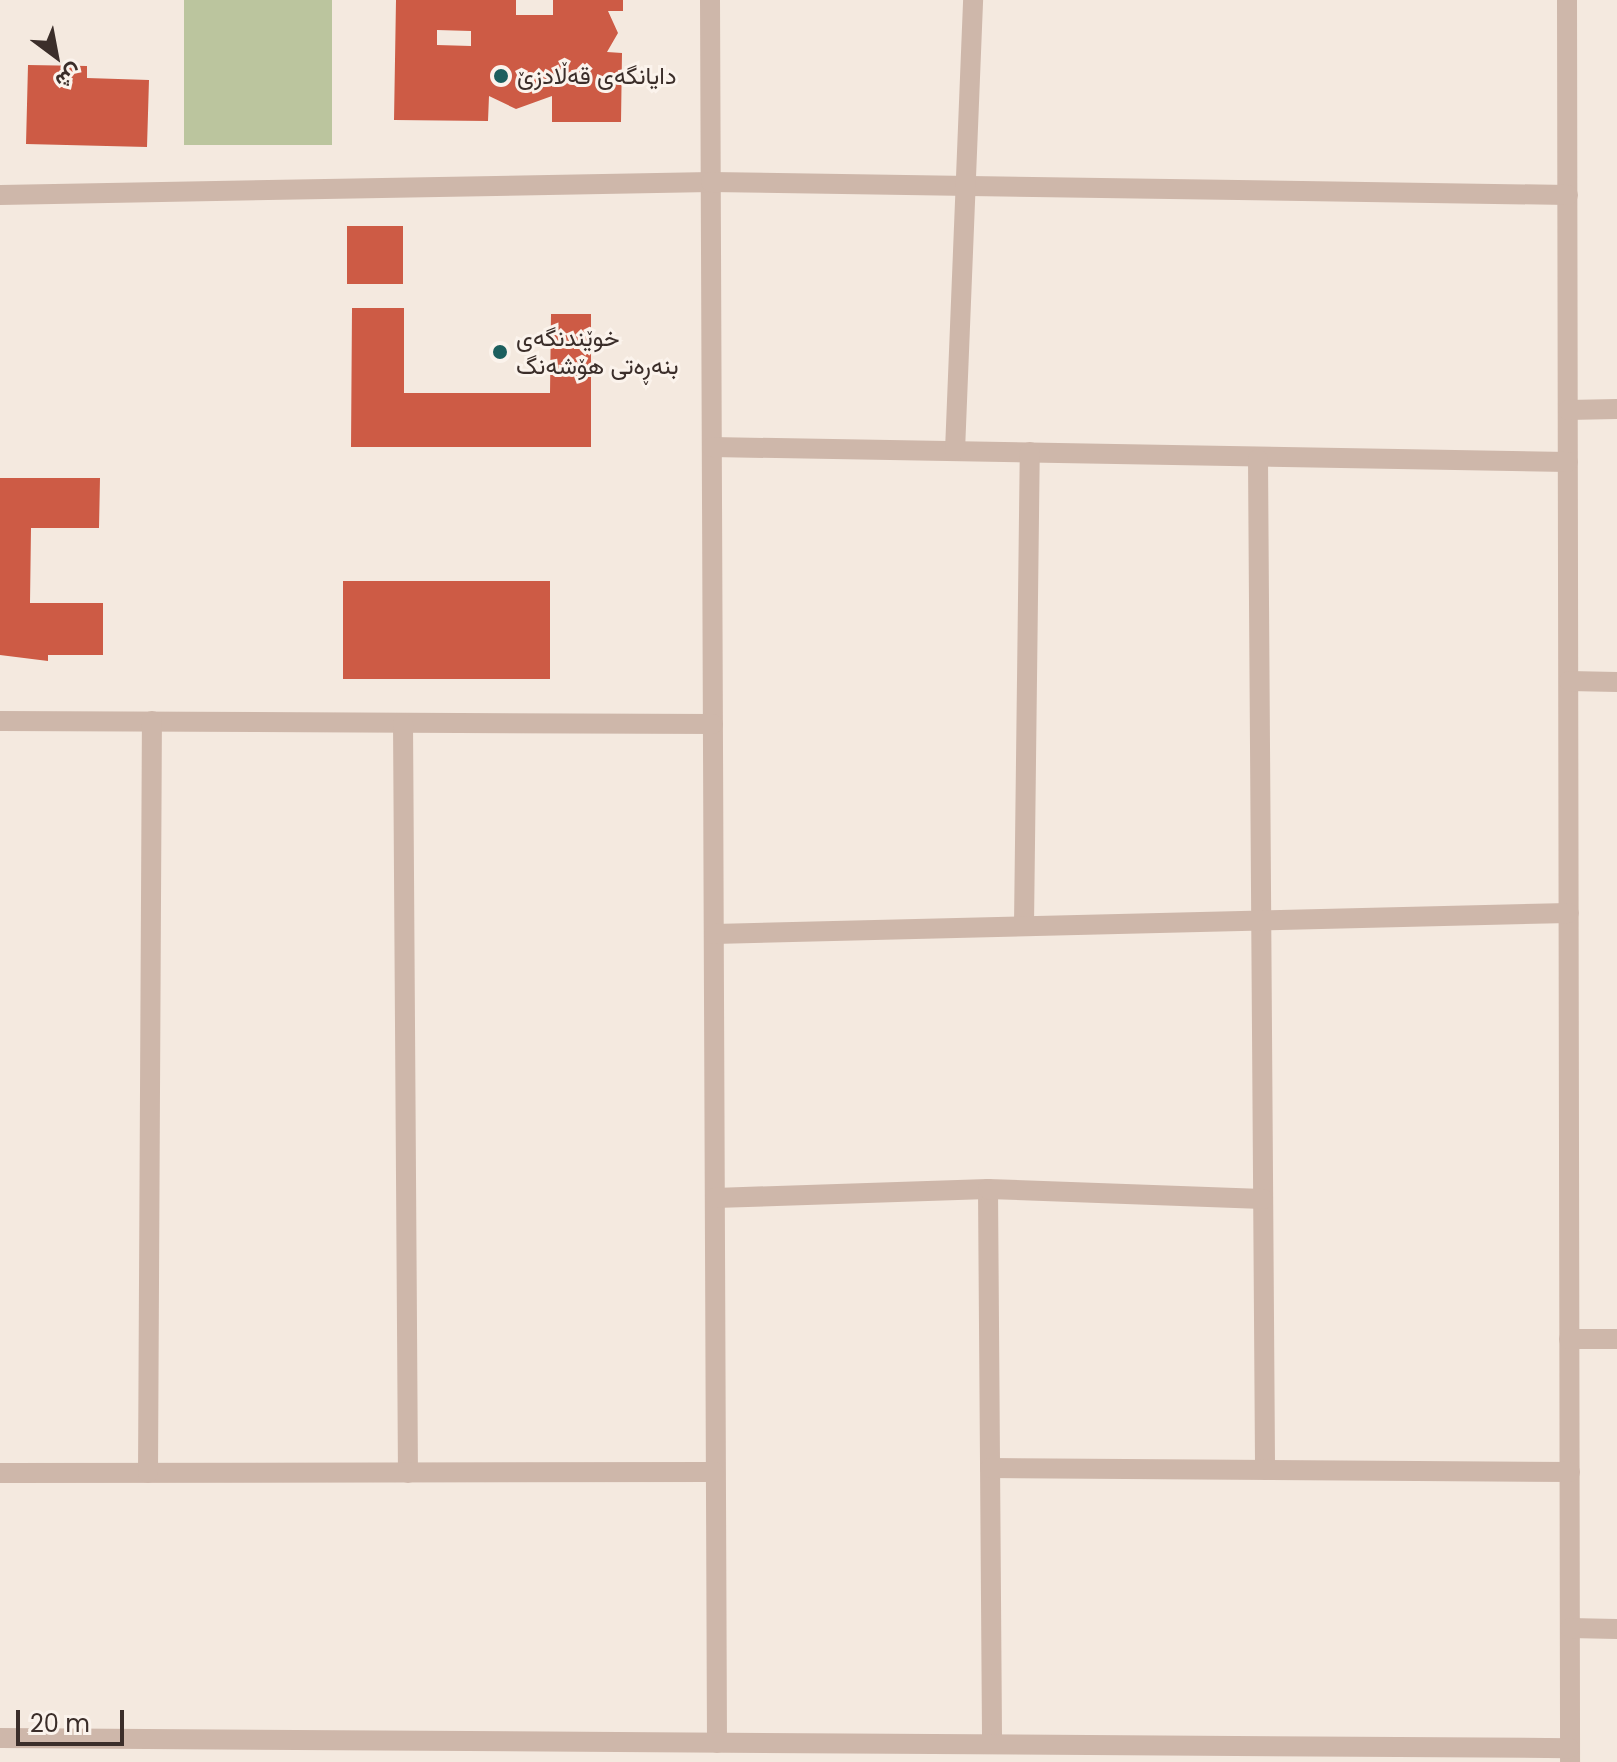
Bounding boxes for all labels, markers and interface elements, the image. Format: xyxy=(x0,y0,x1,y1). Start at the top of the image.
north arrow xyxy=(16,16,96,96)
text: ش xyxy=(50,57,88,97)
place label: دایانگەی قەڵادزێ xyxy=(517,62,676,90)
marker: دایانگەی قەڵادزێ xyxy=(492,67,510,85)
place label: خوێندنگەی بنەڕەتی هۆشەنگ xyxy=(516,324,679,380)
marker: خوێندنگەی بنەڕەتی هۆشەنگ xyxy=(491,343,509,361)
scale bar xyxy=(20,1694,128,1744)
text: 20 m xyxy=(30,1707,90,1740)

